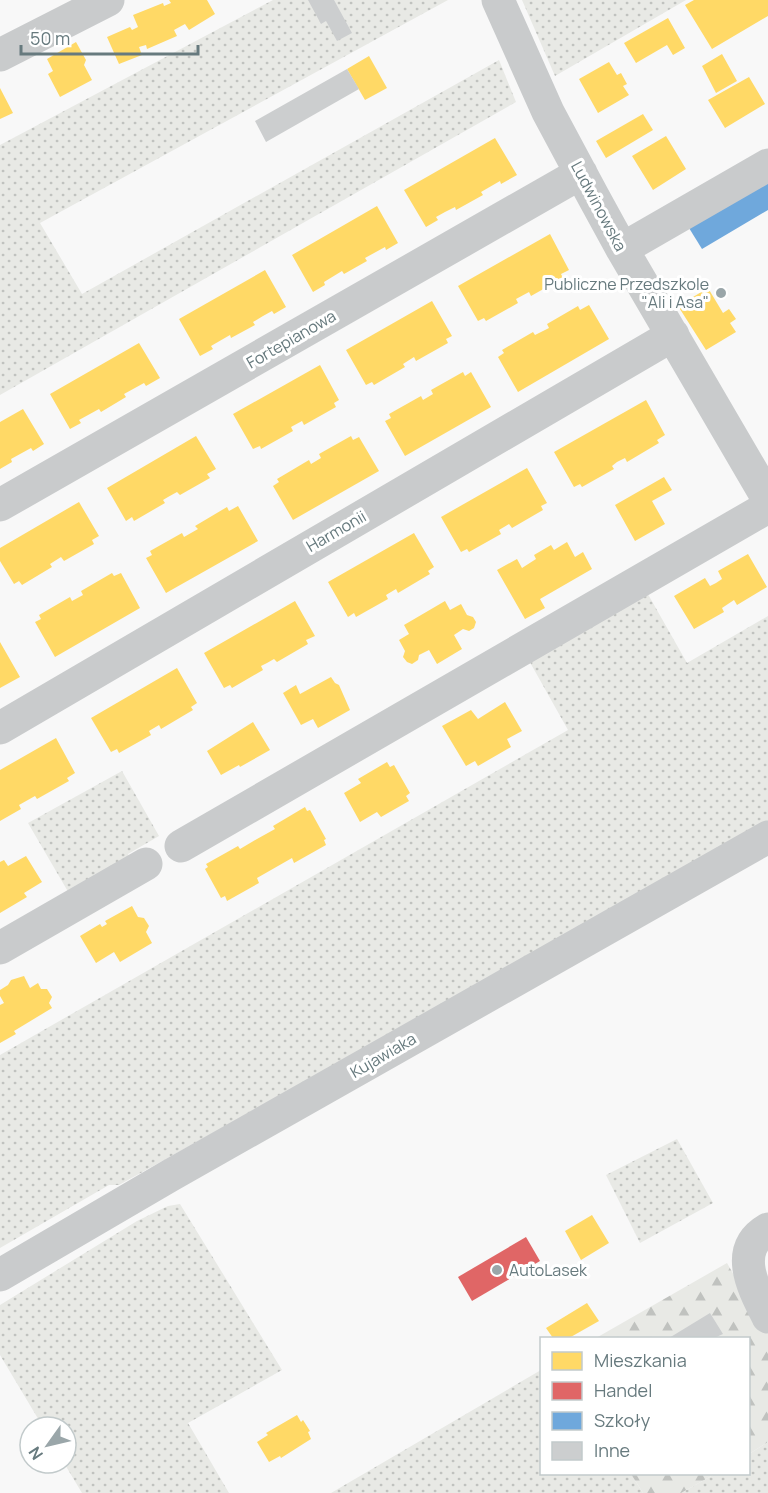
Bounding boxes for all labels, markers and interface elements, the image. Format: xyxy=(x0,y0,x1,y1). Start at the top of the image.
scale bar xyxy=(21,18,198,56)
text: 50 m xyxy=(30,26,70,50)
street label: Ludwinowska xyxy=(566,157,632,255)
place label: Publiczne Przedszkole "Ali i Asa" xyxy=(544,273,709,313)
marker: Publiczne Przedszkole "Ali i Asa" xyxy=(714,286,728,300)
street label: Fortepianowa xyxy=(242,305,340,373)
street label: Harmonii xyxy=(302,505,370,557)
street label: Kujawiaka xyxy=(346,1027,420,1083)
place label: AutoLasek xyxy=(509,1259,588,1281)
marker: AutoLasek xyxy=(490,1263,504,1277)
legend xyxy=(540,1337,750,1475)
text: Mieszkania xyxy=(594,1348,687,1372)
text: Handel xyxy=(594,1378,652,1402)
text: Szkoły xyxy=(594,1408,651,1432)
north arrow xyxy=(18,1415,78,1475)
text: Inne xyxy=(594,1438,630,1462)
text: N xyxy=(23,1442,48,1464)

